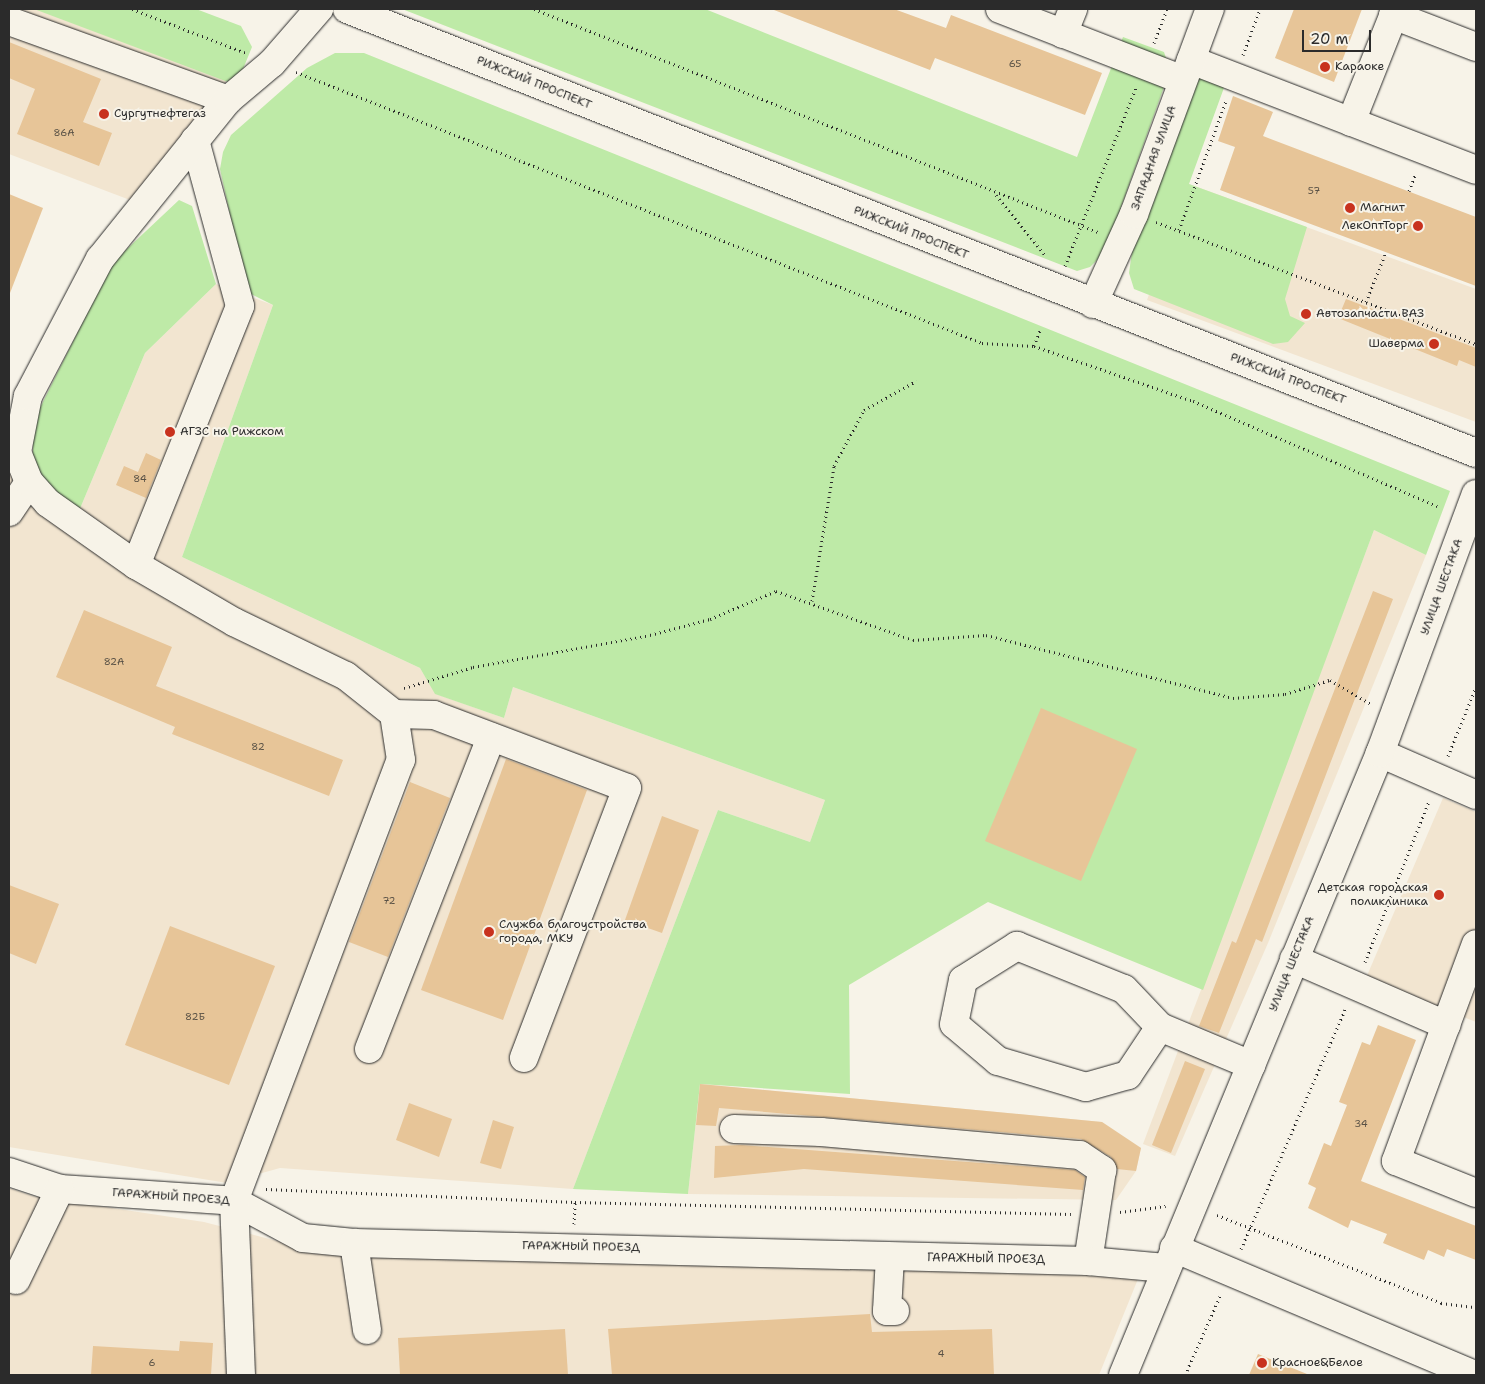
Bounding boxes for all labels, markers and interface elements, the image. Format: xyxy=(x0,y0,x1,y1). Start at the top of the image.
scale bar xyxy=(1305,20,1374,52)
text: 20 m xyxy=(1310,29,1349,49)
street label: РИЖСКИЙ ПРОСПЕКТ xyxy=(474,53,594,113)
house number: 65 xyxy=(1009,58,1021,70)
place label: Караоке xyxy=(1335,60,1384,74)
marker: Караоке xyxy=(1319,61,1331,73)
street label: ЗАПАДНАЯ УЛИЦА xyxy=(1128,104,1180,212)
place label: Сургутнефтегаз xyxy=(114,107,206,121)
marker: Сургутнефтегаз xyxy=(98,108,110,120)
house number: 86А xyxy=(54,127,74,139)
house number: 57 xyxy=(1308,185,1320,197)
place label: Магнит xyxy=(1360,201,1405,215)
marker: Магнит xyxy=(1344,202,1356,214)
street label: РИЖСКИЙ ПРОСПЕКТ xyxy=(851,203,971,263)
place label: ЛекОптТорг xyxy=(1342,219,1408,233)
marker: ЛекОптТорг xyxy=(1412,220,1424,232)
place label: Автозапчасти ВАЗ xyxy=(1316,307,1424,321)
marker: Автозапчасти ВАЗ xyxy=(1300,308,1312,320)
place label: Шаверма xyxy=(1369,337,1424,351)
marker: Шаверма xyxy=(1428,338,1440,350)
street label: РИЖСКИЙ ПРОСПЕКТ xyxy=(1228,350,1348,408)
place label: АГЗС на Рижском xyxy=(180,425,284,439)
marker: АГЗС на Рижском xyxy=(164,426,176,438)
house number: 84 xyxy=(133,473,147,485)
street label: УЛИЦА ШЕСТАКА xyxy=(1418,537,1466,637)
house number: 82А xyxy=(104,656,124,668)
house number: 82 xyxy=(251,741,265,753)
place label: Детская городская поликлиника xyxy=(1318,881,1428,909)
marker: Детская городская поликлиника xyxy=(1432,888,1446,902)
house number: 72 xyxy=(382,895,396,907)
street label: УЛИЦА ШЕСТАКА xyxy=(1266,914,1318,1014)
place label: Служба благоустройства города, МКУ xyxy=(499,918,647,946)
marker: Служба благоустройства города, МКУ xyxy=(483,926,495,938)
house number: 82Б xyxy=(185,1011,205,1023)
house number: 34 xyxy=(1354,1118,1368,1130)
street label: ГАРАЖНЫЙ ПРОЕЗД xyxy=(112,1186,230,1208)
street label: ГАРАЖНЫЙ ПРОЕЗД xyxy=(522,1239,640,1255)
street label: ГАРАЖНЫЙ ПРОЕЗД xyxy=(927,1251,1045,1267)
house number: 4 xyxy=(938,1348,944,1360)
place label: Красное&Белое xyxy=(1272,1356,1363,1370)
house number: 6 xyxy=(149,1357,155,1369)
marker: Красное&Белое xyxy=(1256,1357,1268,1369)

